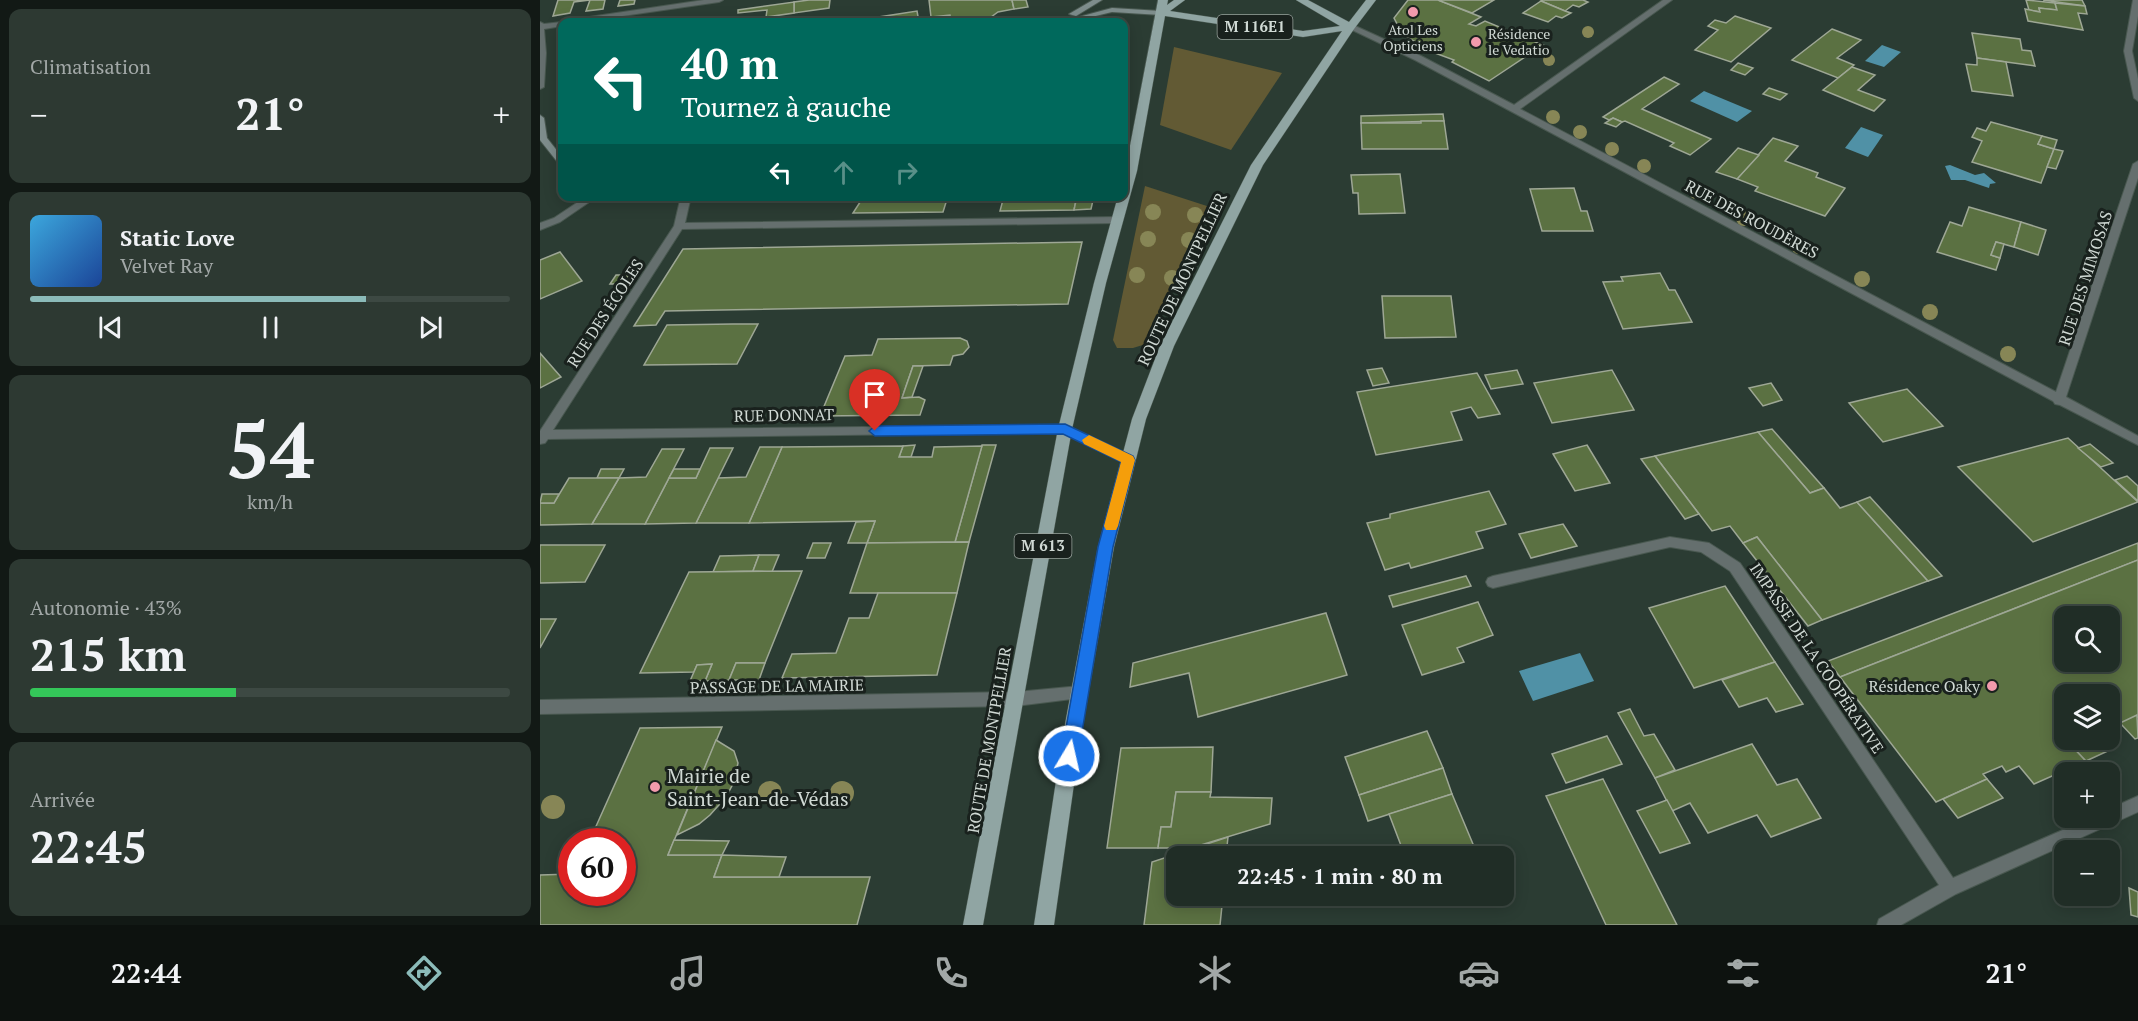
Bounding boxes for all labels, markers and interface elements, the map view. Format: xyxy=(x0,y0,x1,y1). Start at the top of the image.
marker: Atol Les Opticiens xyxy=(1406,5,1420,19)
road number: M 116E1 xyxy=(1218,15,1292,39)
place label: Atol Les Opticiens xyxy=(1383,20,1443,55)
place label: Résidence le Vedatio xyxy=(1488,24,1550,59)
text: 40 m xyxy=(681,35,779,91)
marker: Résidence le Vedatio xyxy=(1469,35,1483,49)
icon: left xyxy=(582,42,660,120)
text: Climatisation xyxy=(30,53,151,80)
text: 21° xyxy=(235,83,305,143)
text: Tournez à gauche xyxy=(681,89,891,125)
text: − xyxy=(30,93,48,136)
text: + xyxy=(492,93,510,136)
icon: left xyxy=(764,156,797,189)
icon: ahead xyxy=(827,156,860,189)
icon: right xyxy=(890,156,923,189)
street label: RUE DES ROUDÈRES xyxy=(1681,174,1823,264)
street label: ROUTE DE MONTPELLIER xyxy=(1132,188,1232,369)
street label: RUE DES MIMOSAS xyxy=(2053,208,2117,348)
text: Static Love xyxy=(120,223,235,252)
text: Velvet Ray xyxy=(120,252,213,279)
street label: RUE DES ÉCOLES xyxy=(562,255,648,371)
icon: previous xyxy=(94,311,127,344)
icon: pause xyxy=(254,311,287,344)
icon: next xyxy=(414,311,447,344)
pin xyxy=(849,369,900,431)
icon: arrive xyxy=(858,378,891,411)
text: 54 xyxy=(226,397,314,500)
street label: RUE DONNAT xyxy=(734,403,834,427)
text: km/h xyxy=(247,488,293,515)
road number: M 613 xyxy=(1014,534,1072,558)
street label: IMPASSE DE LA COOPÉRATIVE xyxy=(1745,559,1889,757)
text: Autonomie · 43% xyxy=(30,594,182,621)
map controls xyxy=(2054,606,2120,906)
button: search xyxy=(2054,606,2120,672)
text: 215 km xyxy=(30,624,186,684)
street label: ROUTE DE MONTPELLIER xyxy=(962,644,1016,835)
street label: PASSAGE DE LA MAIRIE xyxy=(690,673,864,699)
place label: Résidence Oaky xyxy=(1869,675,1981,697)
marker: Résidence Oaky xyxy=(1985,679,1999,693)
button: layers xyxy=(2054,684,2120,750)
position arrow xyxy=(1037,724,1101,788)
place label: Mairie de Saint-Jean-de-Védas xyxy=(667,762,849,812)
button: + xyxy=(2054,762,2120,828)
marker: Mairie de Saint-Jean-de-Védas xyxy=(648,780,662,794)
text: Arrivée xyxy=(30,786,95,813)
text: 22:45 xyxy=(30,816,147,876)
speed limit sign: 60 xyxy=(558,828,636,906)
button: − xyxy=(2054,840,2120,906)
text: 22:45 · 1 min · 80 m xyxy=(1237,861,1443,890)
icon: directions xyxy=(403,952,445,994)
icon: music xyxy=(667,952,709,994)
icon: phone xyxy=(930,952,972,994)
icon: climate xyxy=(1194,952,1236,994)
icon: car xyxy=(1458,952,1500,994)
icon: filters xyxy=(1722,952,1764,994)
text: 22:44 xyxy=(111,955,181,991)
text: 21° xyxy=(1985,955,2027,991)

